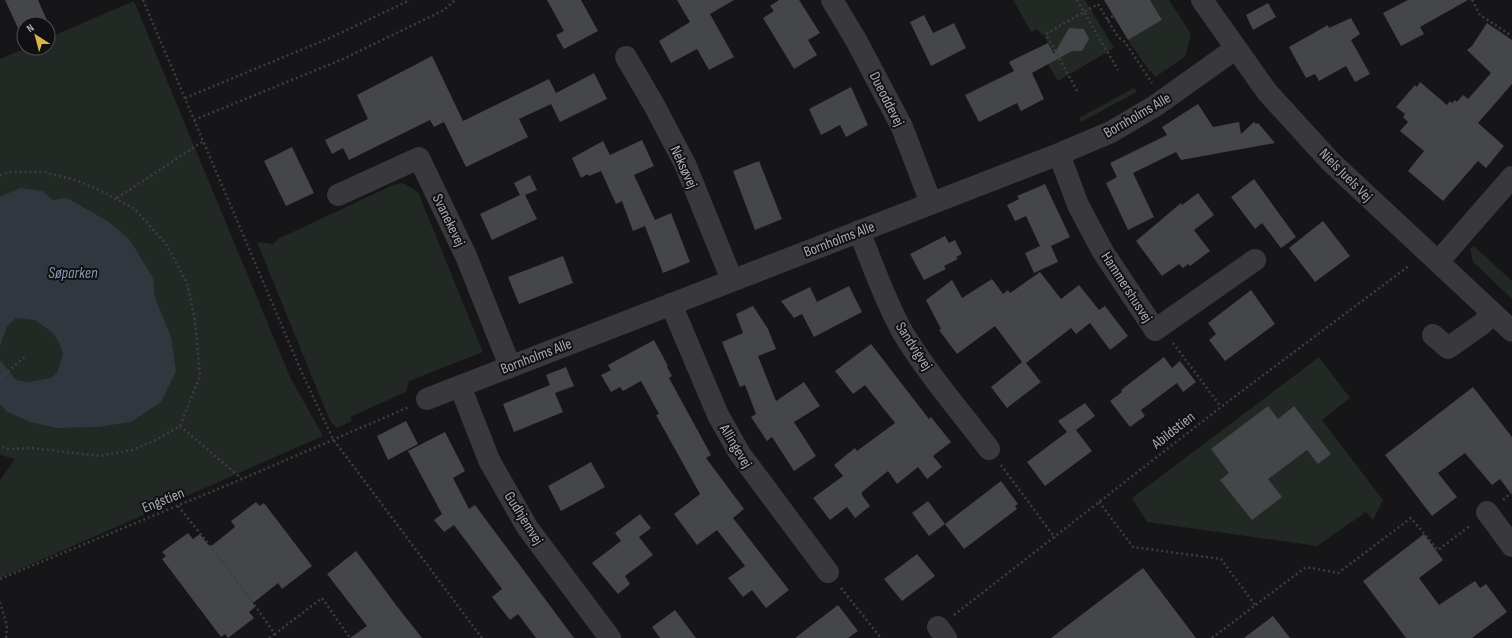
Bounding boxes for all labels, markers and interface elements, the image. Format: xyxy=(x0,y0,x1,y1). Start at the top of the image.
north arrow xyxy=(16,16,56,56)
text: N xyxy=(24,21,37,35)
street label: Dueoddevej xyxy=(865,69,908,130)
street label: Bornholms Alle xyxy=(1100,89,1174,142)
street label: Neksøvej xyxy=(665,143,702,192)
street label: Niels Juels Vej xyxy=(1315,145,1377,206)
street label: Svanekevej xyxy=(428,191,469,250)
street label: Bornholms Alle xyxy=(801,217,877,262)
street label: Hammershusvej xyxy=(1097,248,1157,326)
water label: Søparken xyxy=(48,264,98,283)
street label: Sandvigvej xyxy=(891,319,936,374)
street label: Bornholms Alle xyxy=(498,334,574,379)
street label: Abildstien xyxy=(1147,408,1199,454)
street label: Allingevej xyxy=(715,420,756,472)
street label: Engstien xyxy=(139,483,187,517)
street label: Gudhjemvej xyxy=(500,488,547,549)

